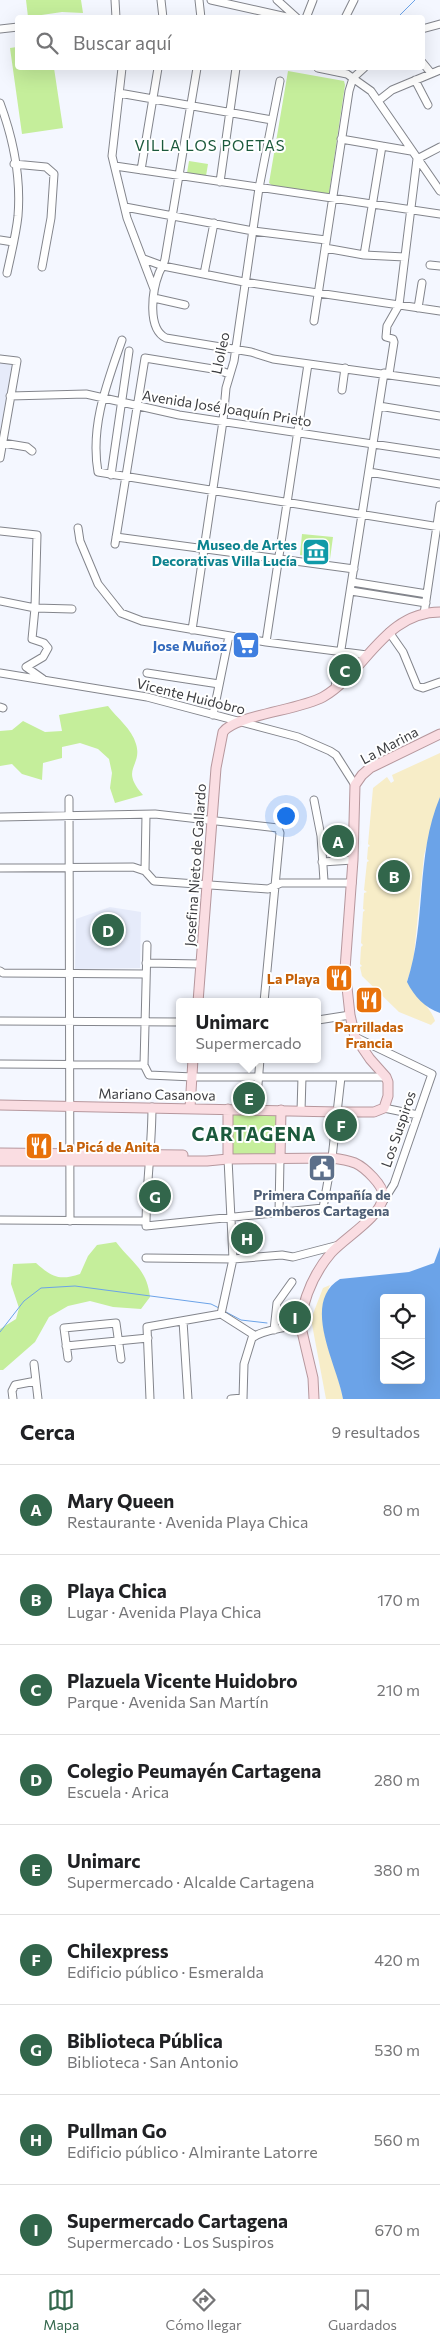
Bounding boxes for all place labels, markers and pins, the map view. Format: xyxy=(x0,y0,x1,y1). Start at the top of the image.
place label: Museo de Artes Decorativas Villa Lucía xyxy=(152,536,297,569)
museum icon: Museo de Artes Decorativas Villa Lucía xyxy=(301,537,331,567)
supermarket icon: Jose Muñoz xyxy=(231,630,261,660)
place label: Jose Muñoz xyxy=(153,637,227,654)
pin: C xyxy=(329,651,361,689)
pin: A xyxy=(322,822,354,860)
pin: B xyxy=(378,857,410,895)
pin: D xyxy=(92,911,124,949)
restaurant icon: La Playa xyxy=(324,963,354,993)
place label: La Playa xyxy=(267,970,320,987)
restaurant icon: Parrilladas Francia xyxy=(354,985,384,1015)
place label: Parrilladas Francia xyxy=(334,1018,404,1051)
pin: E xyxy=(233,1079,265,1117)
pin: F xyxy=(325,1106,357,1144)
restaurant icon: La Picá de Anita xyxy=(24,1131,54,1161)
place label: La Picá de Anita xyxy=(58,1138,160,1155)
public building icon: Primera Compañía de Bomberos Cartagena xyxy=(307,1153,337,1183)
pin: G xyxy=(139,1177,171,1215)
place label: Primera Compañía de Bomberos Cartagena xyxy=(253,1186,391,1219)
pin: H xyxy=(231,1219,263,1257)
pin: I xyxy=(279,1298,311,1336)

